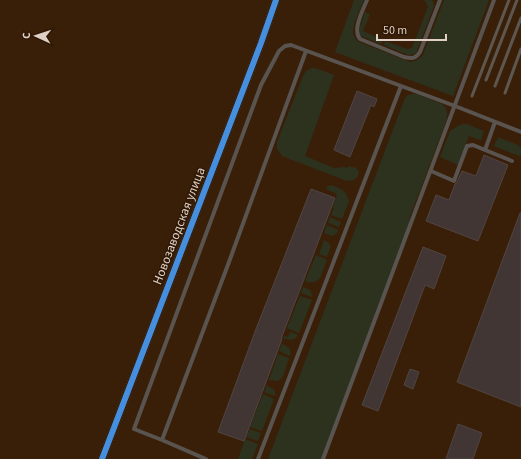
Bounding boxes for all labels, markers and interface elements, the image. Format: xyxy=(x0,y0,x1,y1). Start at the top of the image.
north arrow xyxy=(16,16,56,56)
scale bar xyxy=(377,16,446,42)
text: 50 m xyxy=(383,22,407,39)
text: С xyxy=(19,31,34,39)
street label: Новозаводская улица xyxy=(148,165,210,287)

